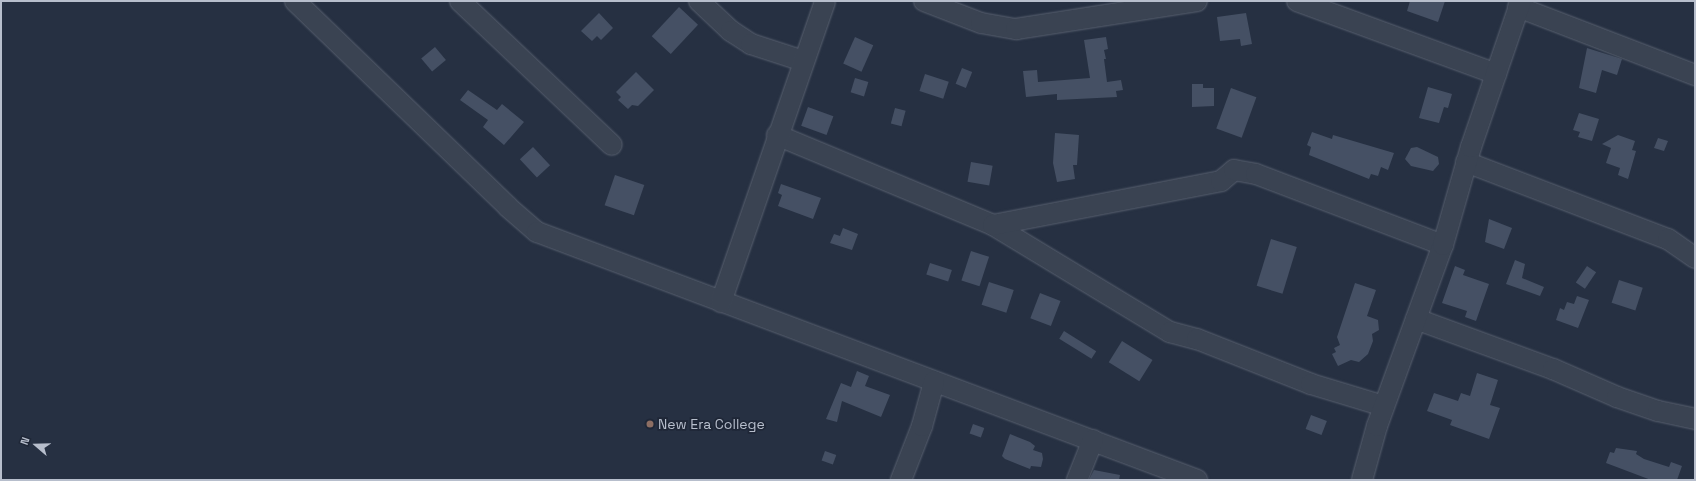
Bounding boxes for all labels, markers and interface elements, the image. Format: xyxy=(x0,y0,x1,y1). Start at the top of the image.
place label: New Era College xyxy=(658,416,765,432)
marker: New Era College xyxy=(645,419,655,429)
north arrow xyxy=(16,425,56,465)
text: N xyxy=(17,435,33,447)

